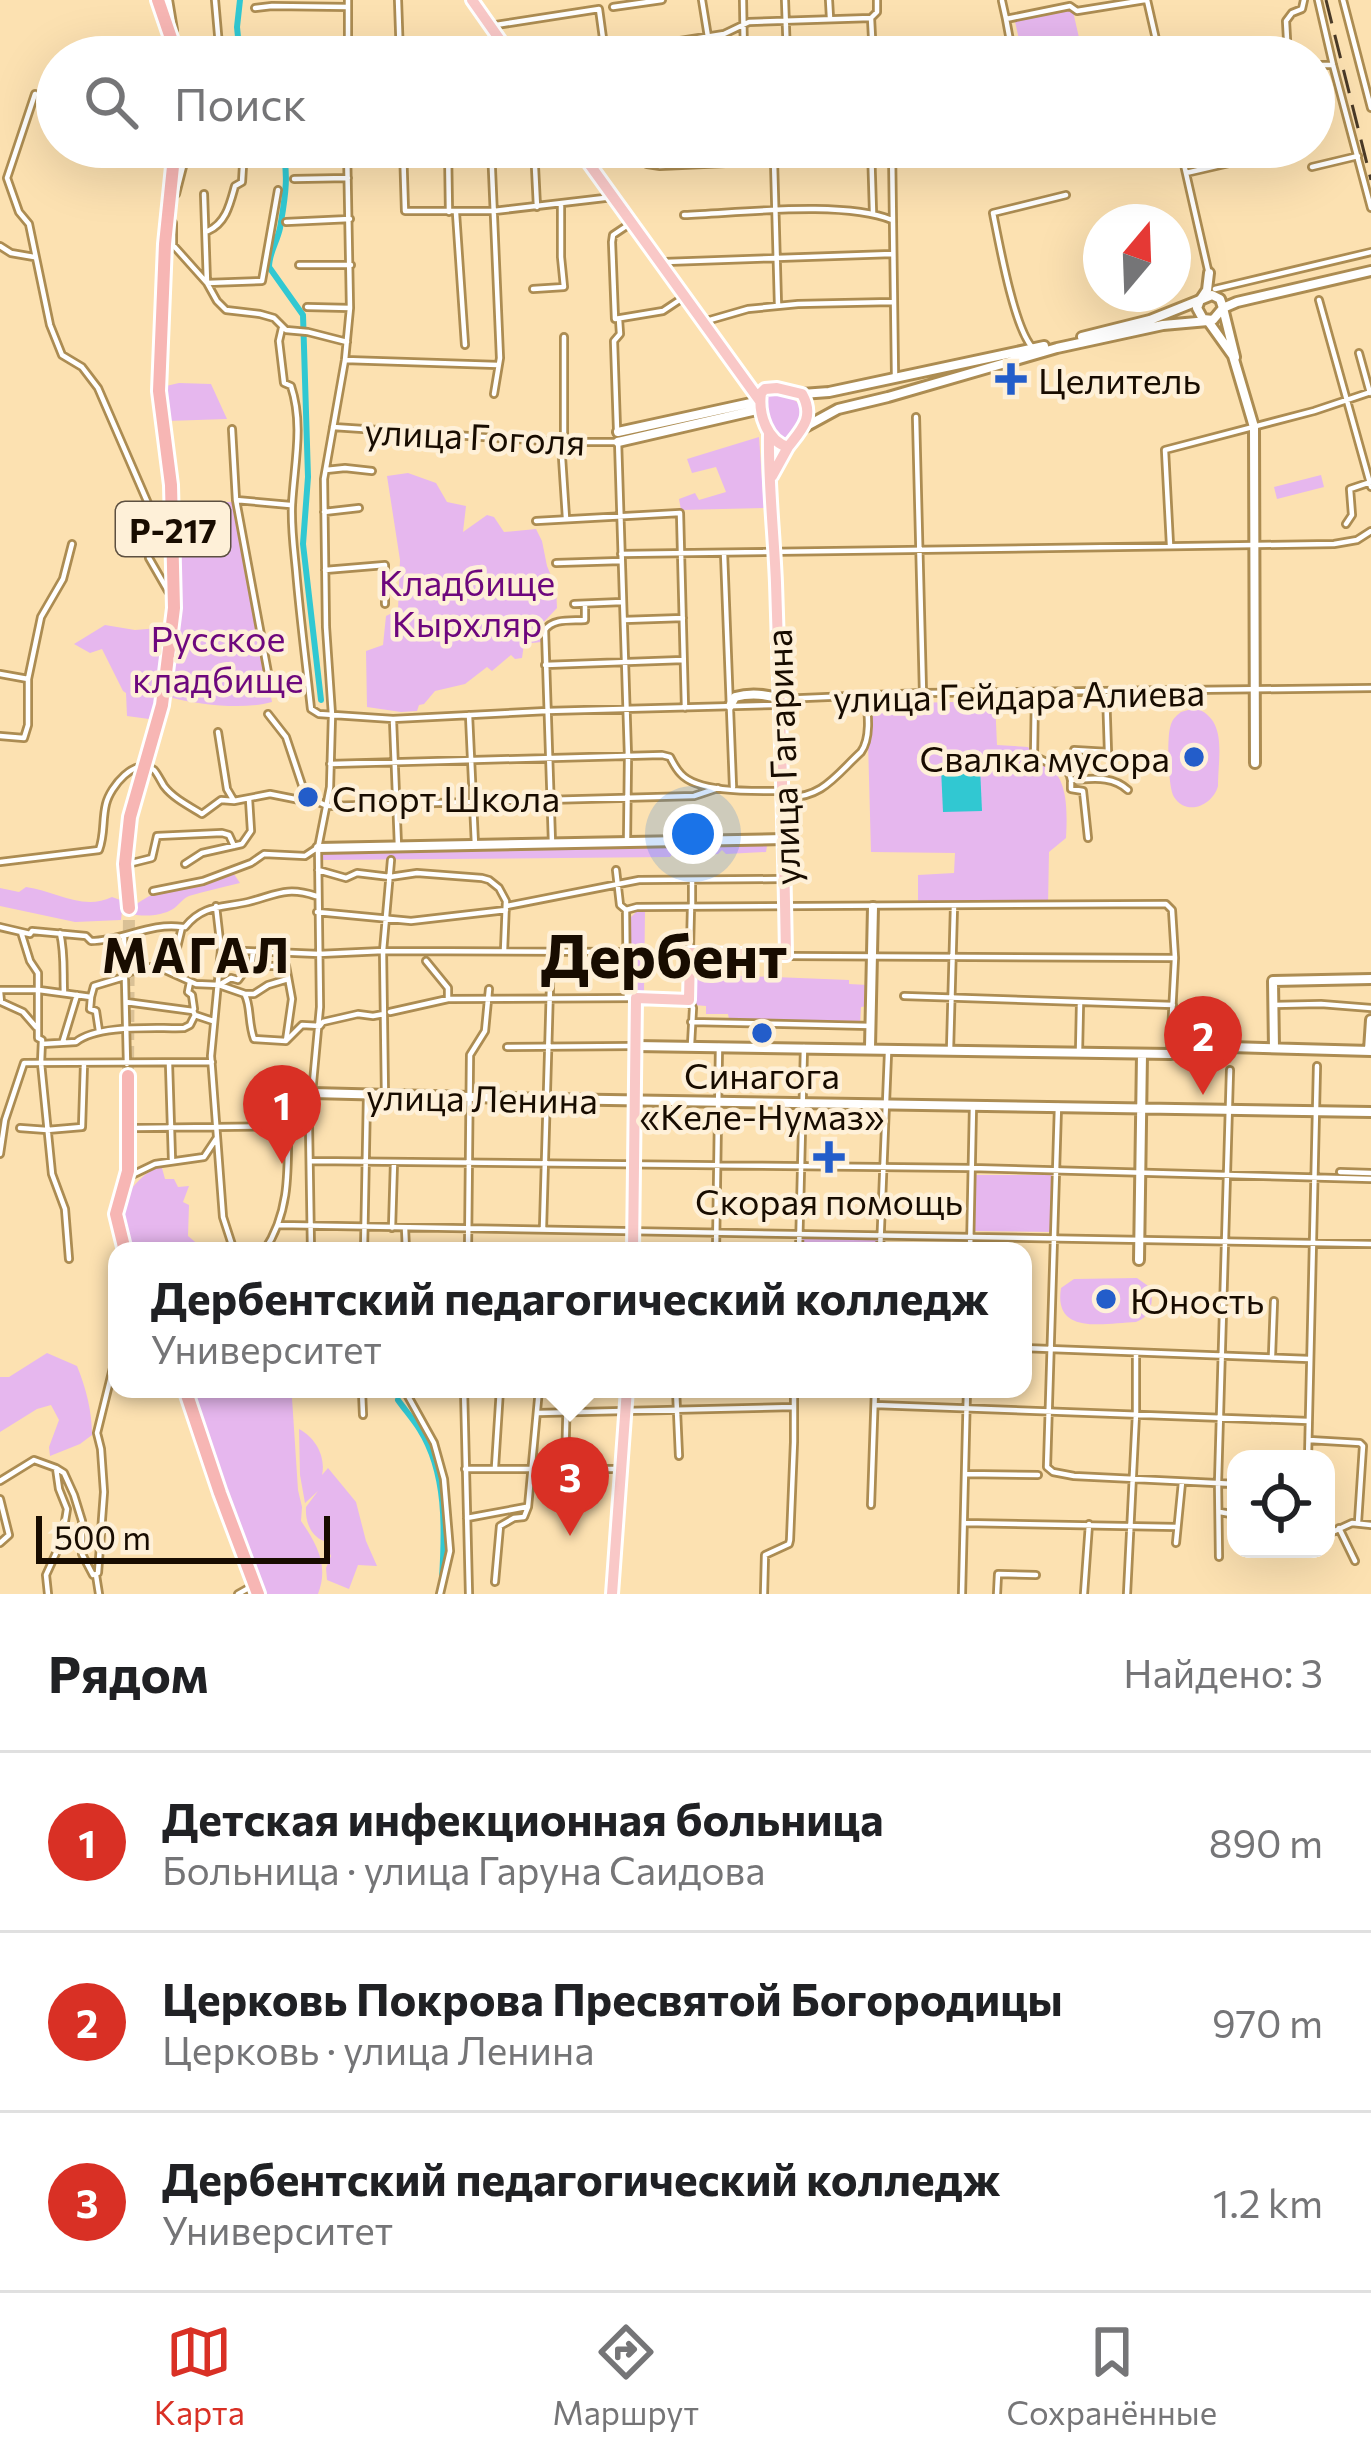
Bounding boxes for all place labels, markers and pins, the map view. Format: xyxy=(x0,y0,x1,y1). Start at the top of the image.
place label: Целитель xyxy=(1038,357,1201,401)
marker: Целитель xyxy=(995,363,1027,395)
place label: Свалка мусора xyxy=(920,735,1170,779)
marker: Свалка мусора xyxy=(1181,744,1207,770)
place label: Спорт Школа xyxy=(332,775,560,819)
marker: Спорт Школа xyxy=(295,784,321,810)
pin: 2 xyxy=(1164,996,1242,1095)
marker: Синагога «Келе-Нумаз» xyxy=(749,1020,775,1046)
place label: Синагога «Келе-Нумаз» xyxy=(640,1052,884,1137)
pin: 1 xyxy=(243,1065,321,1164)
marker: Скорая помощь xyxy=(813,1141,845,1173)
place label: Скорая помощь xyxy=(695,1178,963,1222)
place label: Юность xyxy=(1130,1277,1264,1321)
marker: Юность xyxy=(1093,1286,1119,1312)
pin: 3 xyxy=(531,1437,609,1536)

